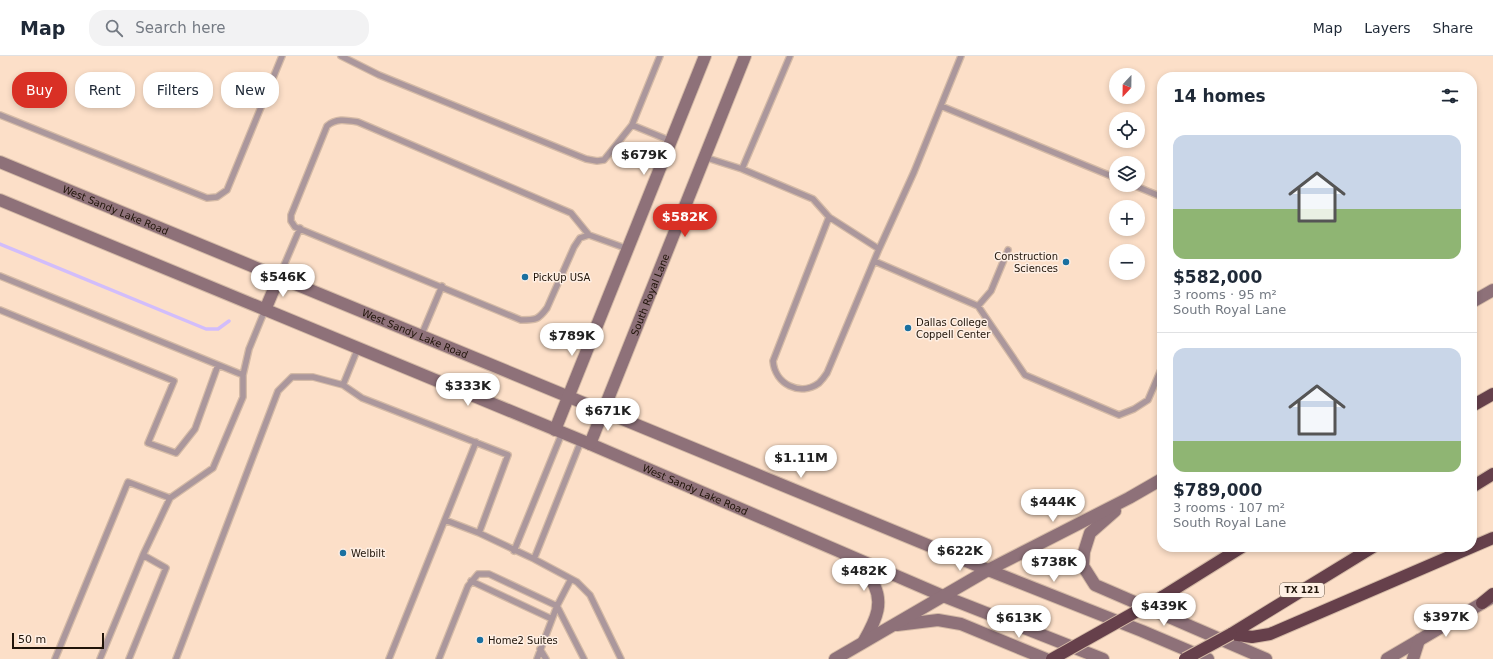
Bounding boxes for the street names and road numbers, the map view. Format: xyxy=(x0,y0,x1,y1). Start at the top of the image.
street label: West Sandy Lake Road xyxy=(61,183,170,237)
street label: South Royal Lane xyxy=(629,252,671,337)
street label: West Sandy Lake Road xyxy=(360,307,469,361)
street label: West Sandy Lake Road xyxy=(641,462,749,517)
road number: TX 121 xyxy=(1280,583,1324,597)

